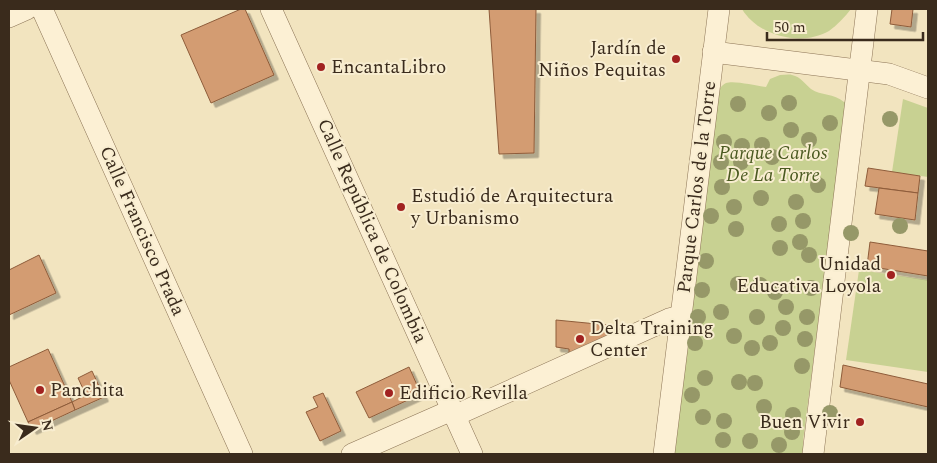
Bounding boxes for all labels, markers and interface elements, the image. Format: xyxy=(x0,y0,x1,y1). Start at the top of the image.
scale bar xyxy=(767,10,923,42)
text: 50 m xyxy=(774,16,806,39)
place label: Jardín de Niños Pequitas xyxy=(538,34,666,85)
place label: EncantaLibro xyxy=(331,53,446,82)
marker: Jardín de Niños Pequitas xyxy=(670,53,682,65)
marker: EncantaLibro xyxy=(315,61,327,73)
street label: Parque Carlos de la Torre xyxy=(670,79,724,295)
street label: Calle República de Colombia xyxy=(309,114,435,349)
park label: Parque Carlos De La Torre xyxy=(719,139,828,190)
street label: Calle Francisco Prada xyxy=(91,141,193,321)
place label: Estudió de Arquitectura y Urbanismo xyxy=(410,182,614,233)
marker: Estudió de Arquitectura y Urbanismo xyxy=(395,201,407,213)
place label: Unidad Educativa Loyola xyxy=(737,250,882,301)
marker: Unidad Educativa Loyola xyxy=(885,269,897,281)
place label: Delta Training Center xyxy=(590,314,714,365)
marker: Delta Training Center xyxy=(574,333,586,345)
place label: Panchita xyxy=(50,376,125,405)
place label: Edificio Revilla xyxy=(399,379,528,408)
marker: Panchita xyxy=(34,384,46,396)
marker: Edificio Revilla xyxy=(383,387,395,399)
north arrow xyxy=(10,403,60,453)
place label: Buen Vivir xyxy=(759,408,850,437)
marker: Buen Vivir xyxy=(854,416,866,428)
text: N xyxy=(36,417,59,433)

